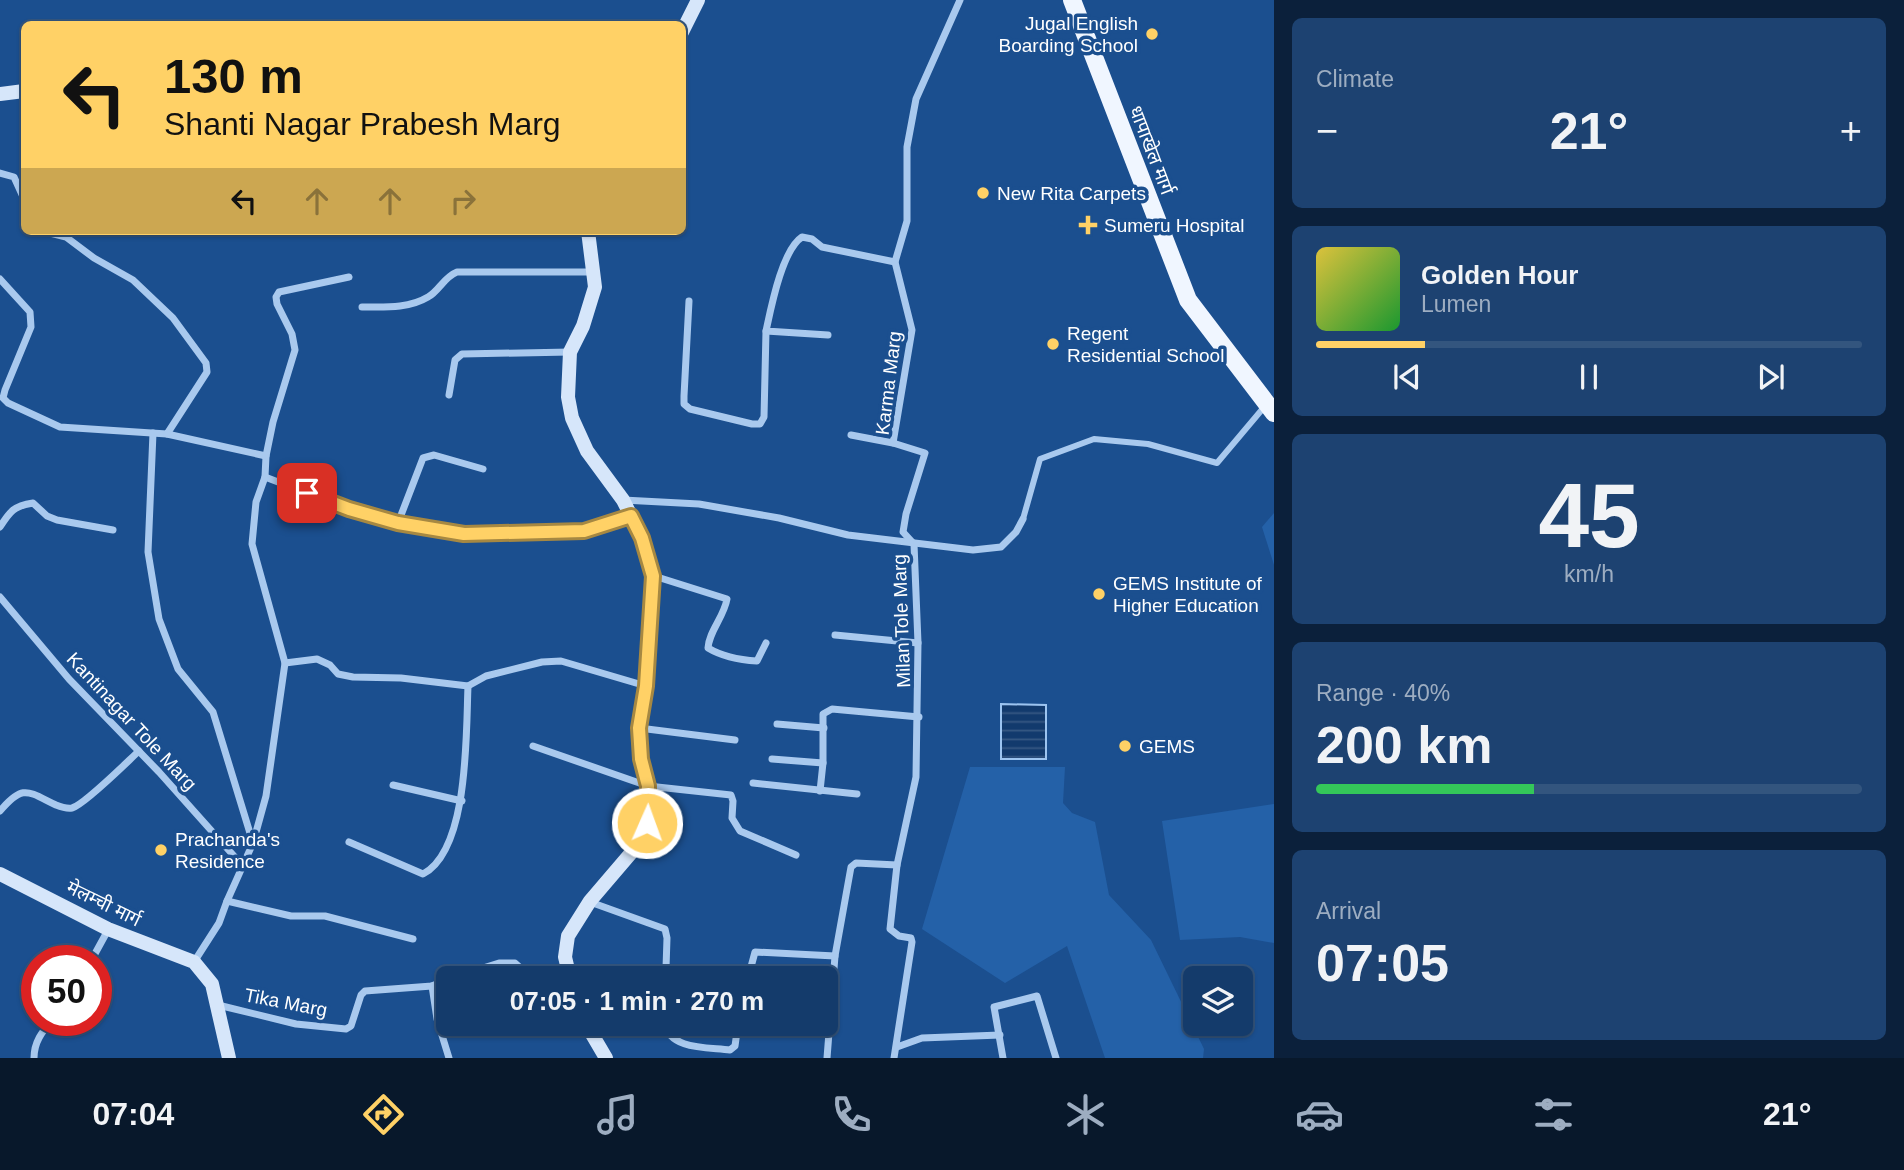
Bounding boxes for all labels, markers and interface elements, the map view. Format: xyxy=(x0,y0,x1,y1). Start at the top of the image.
place label: Jugal English Boarding School xyxy=(999,13,1138,56)
marker: Jugal English Boarding School xyxy=(1144,26,1160,42)
icon: left xyxy=(49,49,140,140)
text: 130 m xyxy=(164,49,303,103)
text: Climate xyxy=(1316,66,1394,92)
text: 21° xyxy=(1550,102,1628,160)
street label: धापाखेल मार्ग xyxy=(1125,103,1179,198)
text: Shanti Nagar Prabesh Marg xyxy=(164,106,561,142)
text: − xyxy=(1316,110,1338,152)
text: + xyxy=(1840,110,1862,152)
icon: left xyxy=(225,182,263,220)
icon: ahead xyxy=(298,182,336,220)
icon: ahead xyxy=(371,182,409,220)
icon: right xyxy=(444,182,482,220)
place label: New Rita Carpets xyxy=(997,183,1146,204)
marker: New Rita Carpets xyxy=(975,185,991,201)
marker: Sumeru Hospital xyxy=(1078,215,1098,235)
place label: Sumeru Hospital xyxy=(1104,215,1244,236)
text: Golden Hour xyxy=(1421,260,1578,290)
text: Lumen xyxy=(1421,291,1491,317)
place label: Regent Residential School xyxy=(1067,323,1224,366)
street label: Karma Marg xyxy=(872,330,905,436)
marker: Regent Residential School xyxy=(1045,336,1061,352)
icon: previous xyxy=(1388,358,1426,396)
icon: pause xyxy=(1570,358,1608,396)
icon: next xyxy=(1752,358,1790,396)
pin xyxy=(277,463,337,523)
text: 45 xyxy=(1538,465,1640,566)
icon: arrive xyxy=(288,474,326,512)
street label: Milan Tole Marg xyxy=(889,554,914,688)
text: km/h xyxy=(1564,561,1614,587)
place label: GEMS Institute of Higher Education xyxy=(1113,573,1263,616)
marker: GEMS Institute of Higher Education xyxy=(1091,586,1107,602)
street label: Kantinagar Tole Marg xyxy=(62,648,201,794)
text: Range · 40% xyxy=(1316,680,1450,706)
text: 200 km xyxy=(1316,716,1492,774)
place label: GEMS xyxy=(1139,736,1195,757)
marker: GEMS xyxy=(1117,738,1133,754)
position arrow xyxy=(610,786,684,860)
place label: Prachanda's Residence xyxy=(175,829,280,872)
marker: Prachanda's Residence xyxy=(153,842,169,858)
street label: मेलम्ची मार्ग xyxy=(63,876,146,931)
text: Arrival xyxy=(1316,898,1381,924)
text: 07:05 xyxy=(1316,934,1449,992)
speed limit sign: 50 xyxy=(21,945,112,1036)
map controls xyxy=(1183,966,1253,1036)
button: layers xyxy=(1183,966,1253,1036)
street label: Tika Marg xyxy=(243,984,329,1021)
text: 07:05 · 1 min · 270 m xyxy=(510,986,764,1016)
icon: directions xyxy=(359,1090,408,1139)
icon: music xyxy=(593,1090,642,1139)
icon: phone xyxy=(827,1090,876,1139)
icon: climate xyxy=(1061,1090,1110,1139)
icon: car xyxy=(1295,1090,1344,1139)
icon: filters xyxy=(1529,1090,1578,1139)
text: 07:04 xyxy=(92,1096,174,1132)
text: 21° xyxy=(1763,1096,1812,1132)

